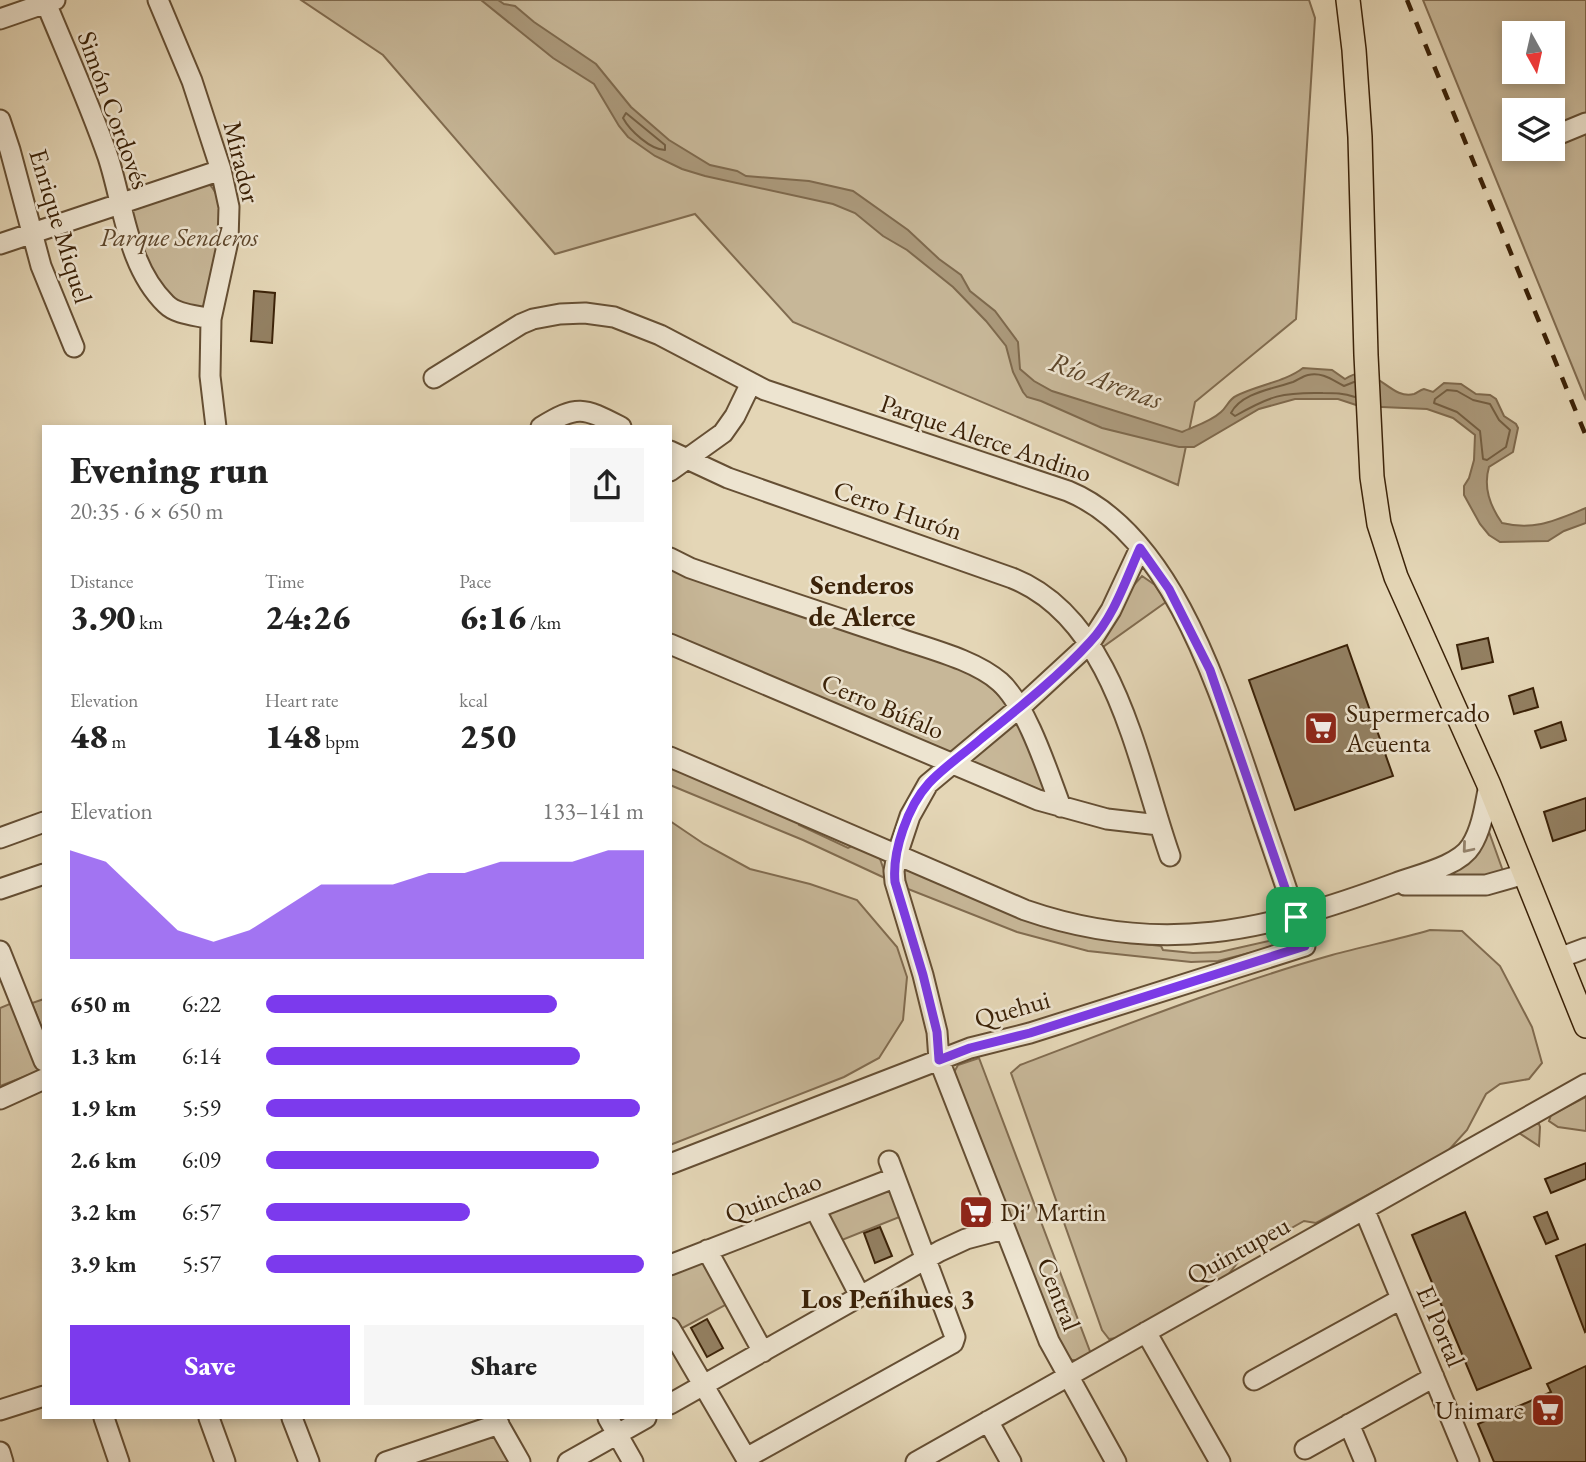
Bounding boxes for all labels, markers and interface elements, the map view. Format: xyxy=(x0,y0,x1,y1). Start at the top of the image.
north arrow xyxy=(1502,21,1564,84)
map controls xyxy=(1502,21,1565,161)
street label: Simón Cordovés xyxy=(70,26,158,194)
button: layers xyxy=(1502,98,1565,161)
street label: Mirador xyxy=(215,117,269,207)
street label: Enrique Miquel xyxy=(21,145,101,307)
park label: Parque Senderos xyxy=(100,220,259,255)
water label: Río Arenas xyxy=(1045,343,1168,417)
street label: Parque Alerce Andino xyxy=(876,386,1096,490)
text: Evening run xyxy=(70,445,268,494)
button: share xyxy=(570,448,644,522)
street label: Cerro Hurón xyxy=(829,472,967,548)
text: 20:35 · 6 × 650 m xyxy=(70,496,223,526)
district label: Senderos de Alerce xyxy=(808,566,916,634)
text: Distance xyxy=(70,569,133,594)
text: Time xyxy=(265,569,304,594)
text: Pace xyxy=(459,569,491,594)
text: 3.90 xyxy=(70,594,136,639)
text: 24:26 xyxy=(265,594,350,639)
text: 6:16 xyxy=(459,594,526,639)
text: km xyxy=(136,610,163,635)
text: /km xyxy=(526,610,561,635)
street label: Cerro Búfalo xyxy=(816,665,950,747)
text: Elevation xyxy=(70,688,138,713)
text: Heart rate xyxy=(265,688,338,713)
text: kcal xyxy=(459,688,488,713)
place label: Supermercado Acuenta xyxy=(1345,696,1490,760)
supermarket icon: Supermercado Acuenta xyxy=(1302,709,1340,747)
text: 48 xyxy=(70,713,108,758)
text: 148 xyxy=(265,713,321,758)
text: 250 xyxy=(459,713,516,758)
text: m xyxy=(108,729,126,754)
text: bpm xyxy=(321,729,360,754)
text: Elevation xyxy=(70,796,153,826)
text: 133–141 m xyxy=(543,796,644,826)
one-way arrow xyxy=(1463,840,1475,853)
pin xyxy=(1266,887,1326,947)
icon: arrive xyxy=(1277,898,1315,936)
street label: Quehui xyxy=(970,982,1054,1036)
text: 650 m xyxy=(70,989,131,1019)
text: 6:22 xyxy=(182,989,221,1019)
text: 1.3 km xyxy=(70,1041,137,1071)
text: 6:14 xyxy=(182,1041,221,1071)
text: 1.9 km xyxy=(70,1093,137,1123)
text: 5:59 xyxy=(182,1093,221,1123)
text: 2.6 km xyxy=(70,1145,137,1175)
text: 6:09 xyxy=(182,1145,221,1175)
street label: Quinchao xyxy=(720,1163,826,1231)
supermarket icon: Di' Martin xyxy=(957,1193,995,1231)
place label: Di' Martin xyxy=(1000,1195,1107,1229)
text: 3.2 km xyxy=(70,1197,137,1227)
text: 6:57 xyxy=(182,1197,221,1227)
street label: Quintupeu xyxy=(1180,1208,1296,1292)
text: 3.9 km xyxy=(70,1249,137,1279)
text: 5:57 xyxy=(182,1249,221,1279)
street label: Central xyxy=(1029,1252,1089,1336)
district label: Los Peñihues 3 xyxy=(801,1280,975,1316)
street label: El Portal xyxy=(1409,1280,1473,1372)
button: Save xyxy=(70,1325,350,1405)
button: Share xyxy=(364,1325,644,1405)
supermarket icon: Unimarc xyxy=(1529,1391,1567,1429)
place label: Unimarc xyxy=(1435,1393,1524,1427)

